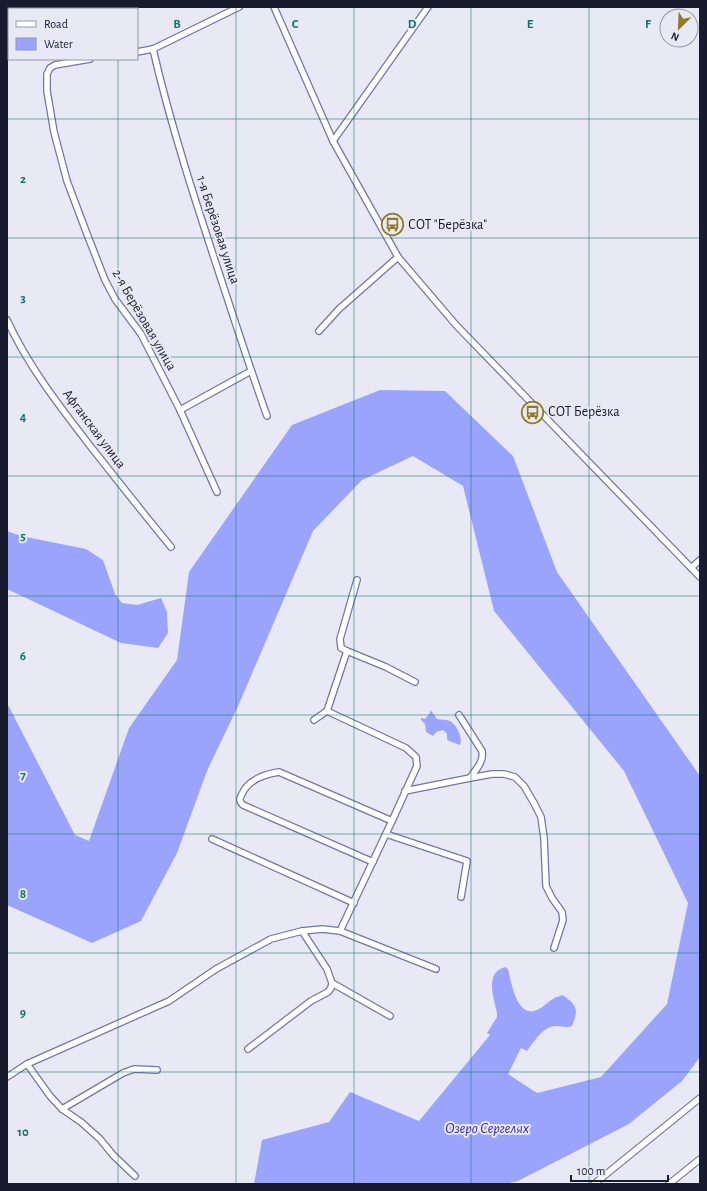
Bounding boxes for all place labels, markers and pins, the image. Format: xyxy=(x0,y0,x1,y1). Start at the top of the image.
bus stop icon: СОТ "Берёзка" xyxy=(379,212,405,238)
place label: СОТ "Берёзка" xyxy=(408,218,487,232)
bus stop icon: СОТ Берёзка xyxy=(519,399,545,425)
place label: СОТ Берёзка xyxy=(548,405,620,419)

